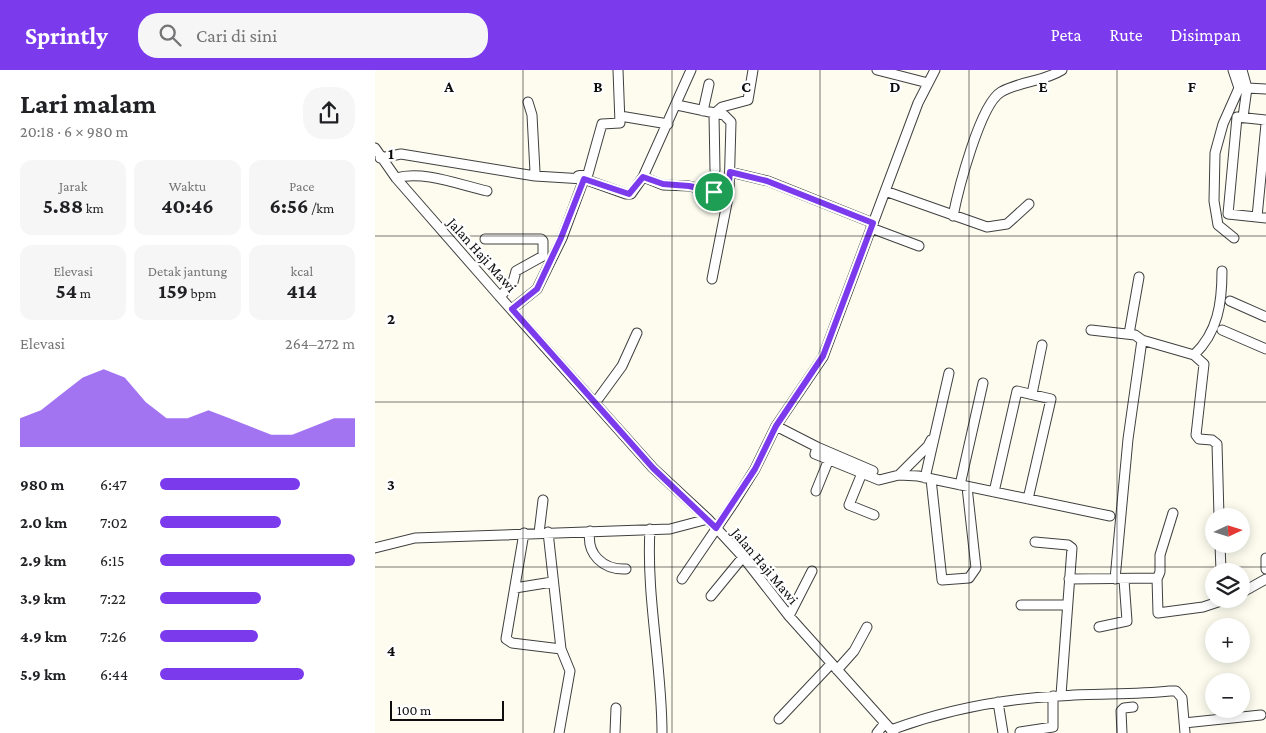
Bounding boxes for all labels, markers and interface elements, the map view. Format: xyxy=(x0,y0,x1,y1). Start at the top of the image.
search box xyxy=(138,13,488,58)
icon: search xyxy=(156,21,184,49)
text: Sprintly xyxy=(25,22,108,49)
text: Cari di sini xyxy=(196,25,277,46)
text: Peta xyxy=(1051,25,1082,45)
text: Rute xyxy=(1110,25,1143,45)
text: Disimpan xyxy=(1171,25,1241,45)
text: A xyxy=(443,78,454,95)
text: B xyxy=(593,78,603,95)
text: C xyxy=(741,78,751,95)
text: D xyxy=(889,78,901,95)
text: E xyxy=(1038,78,1048,95)
text: F xyxy=(1188,78,1197,95)
button: share xyxy=(303,87,355,139)
text: Lari malam xyxy=(20,88,156,119)
text: 20:18 · 6 × 980 m xyxy=(20,123,128,140)
text: 1 xyxy=(388,145,394,162)
pin xyxy=(693,171,735,213)
text: Jarak xyxy=(59,178,87,194)
text: Waktu xyxy=(169,178,206,194)
text: Pace xyxy=(289,178,314,194)
icon: arrive xyxy=(700,178,728,206)
text: 5.88 xyxy=(43,194,83,218)
text: 40:46 xyxy=(161,194,214,218)
text: 6:56 xyxy=(270,194,309,218)
text: km xyxy=(83,200,104,216)
text: /km xyxy=(309,200,334,216)
street label: Jalan Haji Mawi xyxy=(442,213,520,296)
text: Elevasi xyxy=(53,263,93,279)
text: Detak jantung xyxy=(148,263,227,279)
text: kcal xyxy=(291,263,313,279)
text: 54 xyxy=(55,279,77,303)
text: 159 xyxy=(159,279,188,303)
text: 414 xyxy=(287,279,317,303)
text: m xyxy=(77,285,91,301)
text: bpm xyxy=(188,285,216,301)
text: 2 xyxy=(387,310,395,327)
text: Elevasi xyxy=(20,335,65,352)
text: 264–272 m xyxy=(285,335,355,352)
text: 980 m xyxy=(20,476,64,493)
text: 6:47 xyxy=(100,476,127,493)
text: 3 xyxy=(387,476,395,493)
north arrow xyxy=(1205,508,1250,552)
map controls xyxy=(1205,508,1250,718)
text: 2.0 km xyxy=(20,514,67,531)
text: 7:02 xyxy=(100,514,127,531)
street label: Jalan Haji Mawi xyxy=(726,523,802,608)
text: 2.9 km xyxy=(20,552,67,569)
text: 6:15 xyxy=(100,552,125,569)
button: layers xyxy=(1205,563,1250,608)
text: 3.9 km xyxy=(20,590,66,607)
text: 7:22 xyxy=(100,590,126,607)
button: + xyxy=(1205,618,1250,663)
text: 4.9 km xyxy=(20,628,67,645)
text: 7:26 xyxy=(100,628,127,645)
text: 4 xyxy=(387,642,396,659)
text: 5.9 km xyxy=(20,666,66,683)
text: 6:44 xyxy=(100,666,128,683)
button: − xyxy=(1205,673,1250,718)
scale bar xyxy=(390,698,504,721)
text: 100 m xyxy=(397,702,431,718)

